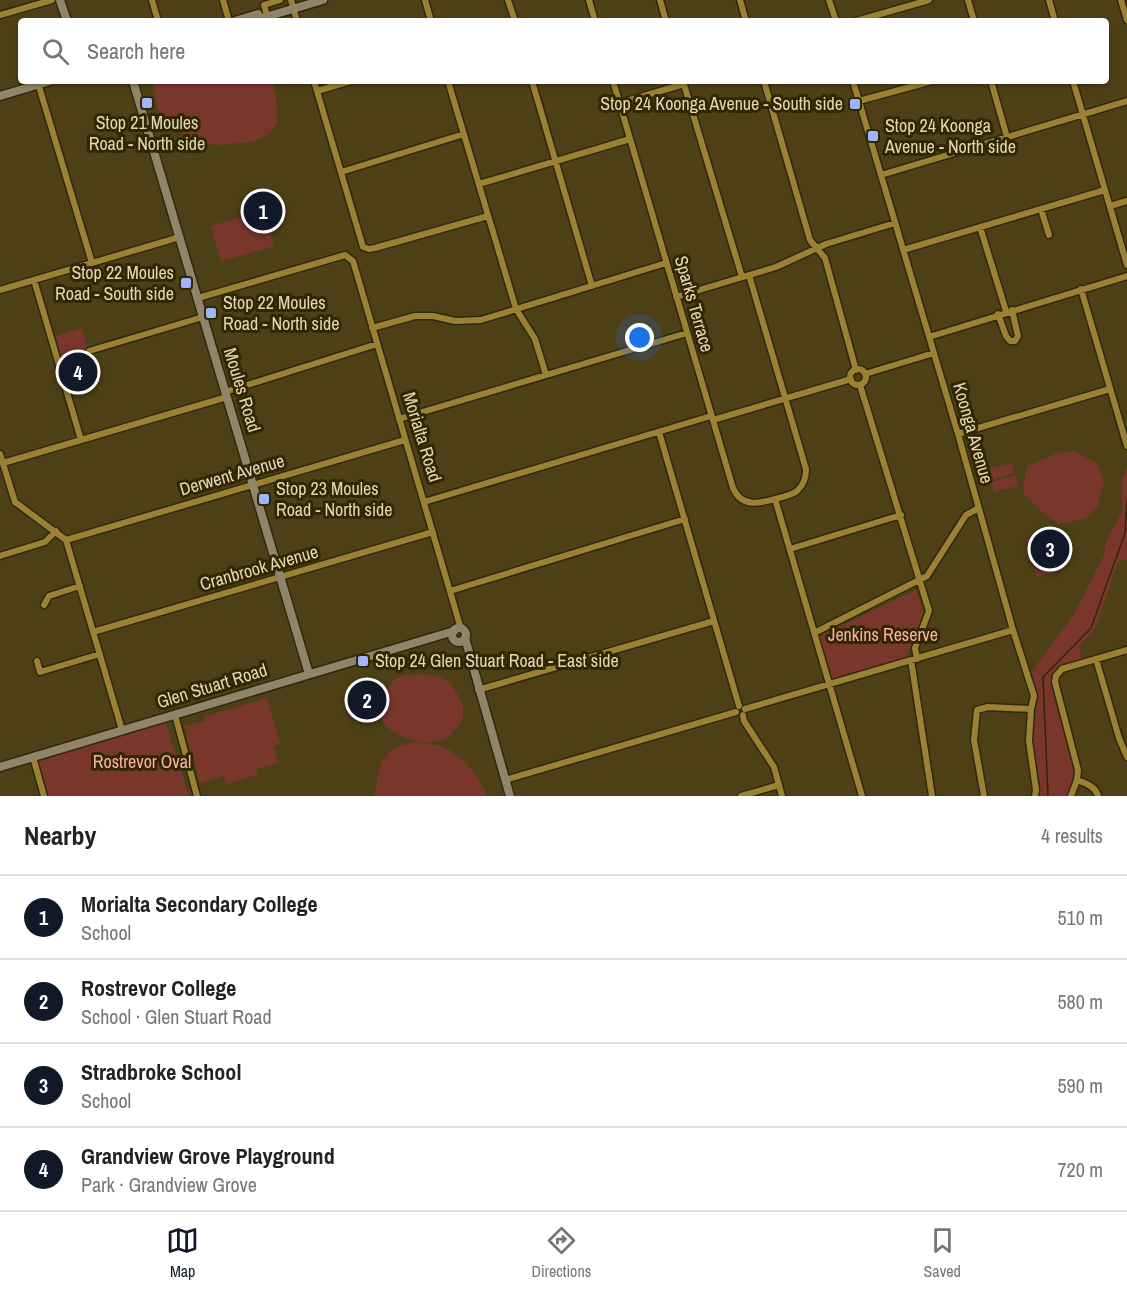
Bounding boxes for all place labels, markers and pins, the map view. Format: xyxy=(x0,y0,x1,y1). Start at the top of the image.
place label: Stop 24 Koonga Avenue - South side xyxy=(600,91,843,116)
marker: Stop 21 Moules Road - North side xyxy=(140,96,154,110)
marker: Stop 24 Koonga Avenue - South side xyxy=(848,97,862,111)
place label: Stop 21 Moules Road - North side xyxy=(89,110,205,156)
place label: Stop 24 Koonga Avenue - North side xyxy=(884,113,1016,159)
marker: Stop 24 Koonga Avenue - North side xyxy=(866,129,880,143)
pin: 1 xyxy=(244,188,282,234)
place label: Stop 22 Moules Road - South side xyxy=(55,260,174,306)
marker: Stop 22 Moules Road - South side xyxy=(179,276,193,290)
place label: Stop 22 Moules Road - North side xyxy=(223,290,340,336)
marker: Stop 22 Moules Road - North side xyxy=(204,306,218,320)
pin: 4 xyxy=(58,350,98,394)
place label: Stop 23 Moules Road - North side xyxy=(276,476,393,522)
marker: Stop 23 Moules Road - North side xyxy=(257,492,271,506)
pin: 3 xyxy=(1030,526,1070,572)
place label: Stop 24 Glen Stuart Road - East side xyxy=(375,648,619,673)
marker: Stop 24 Glen Stuart Road - East side xyxy=(356,654,370,668)
pin: 2 xyxy=(348,678,386,722)

